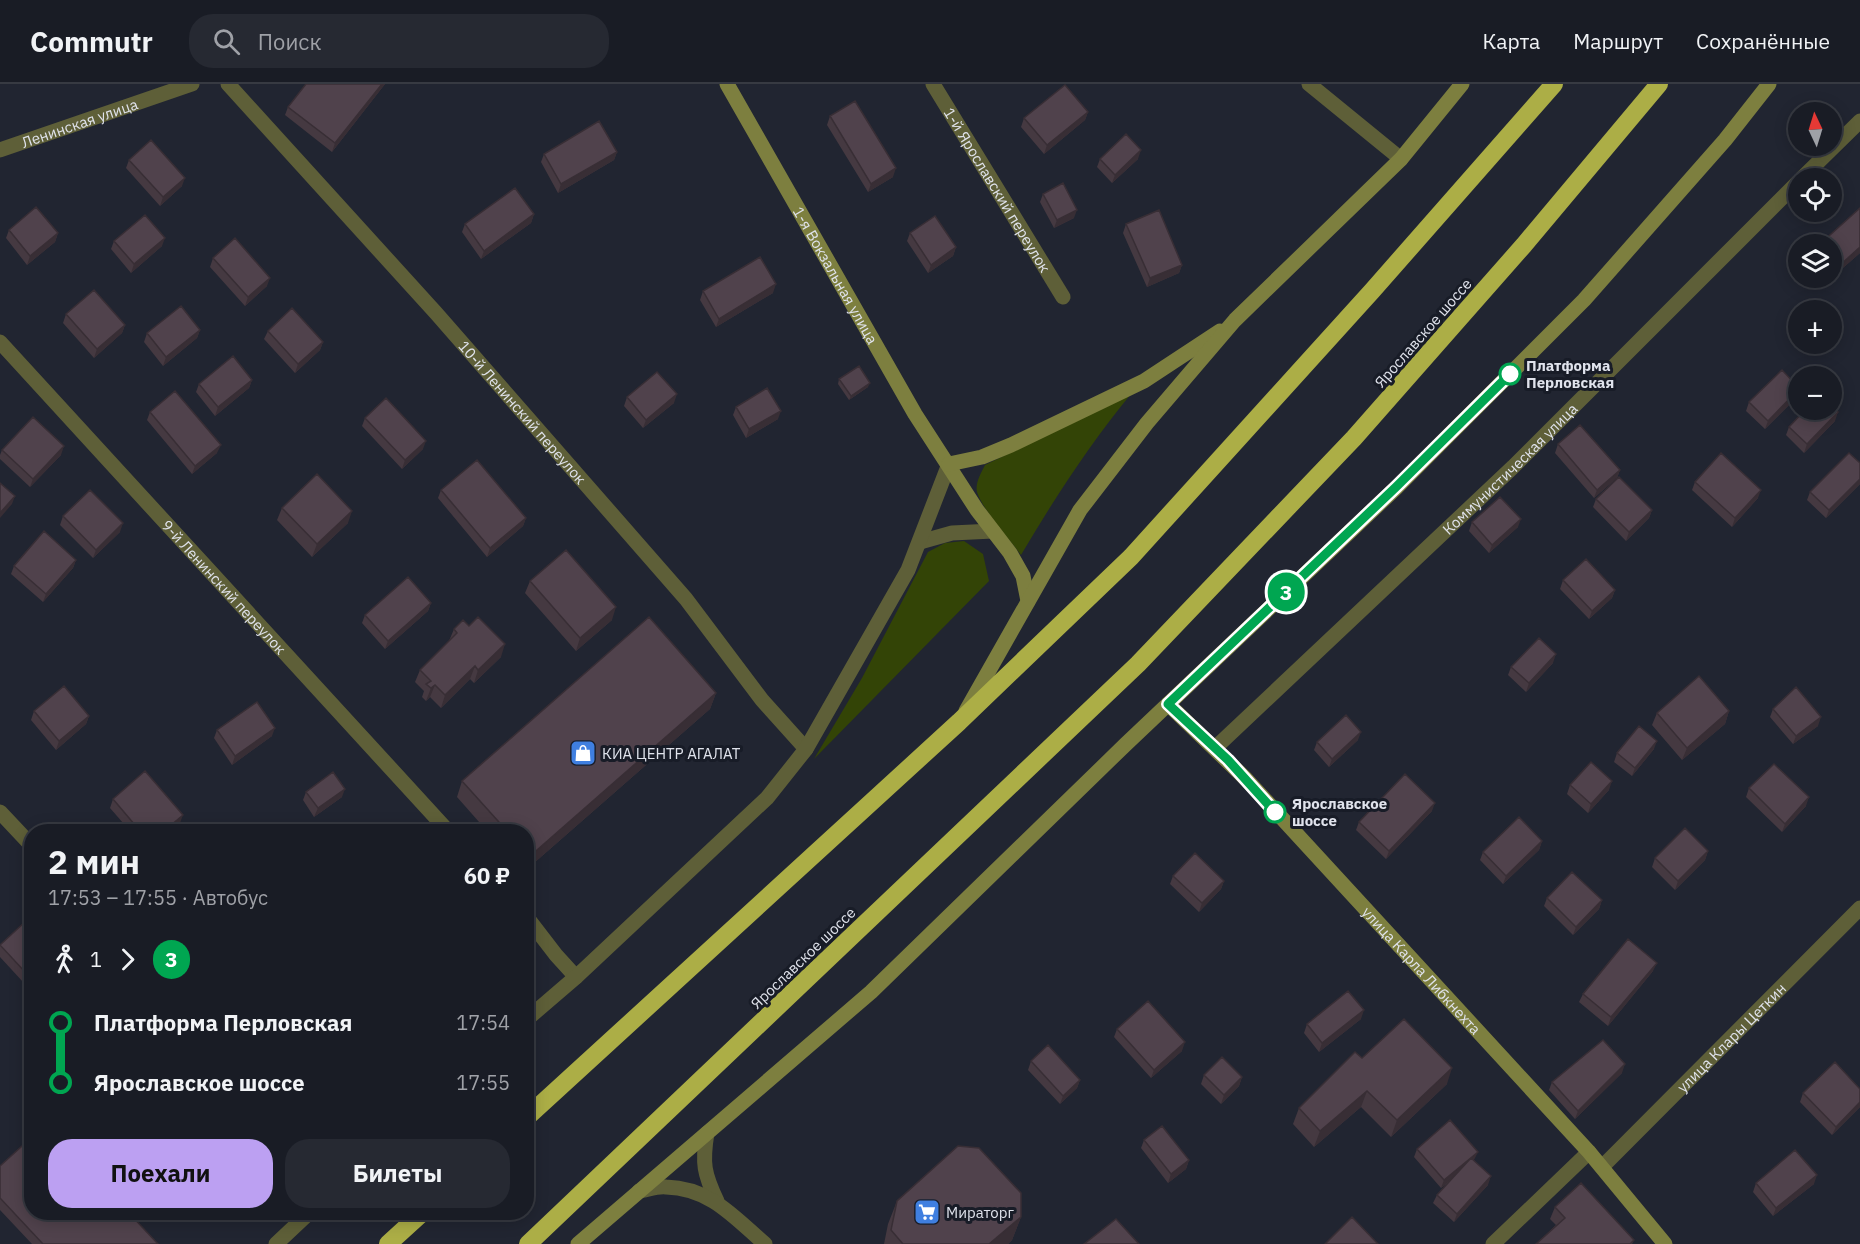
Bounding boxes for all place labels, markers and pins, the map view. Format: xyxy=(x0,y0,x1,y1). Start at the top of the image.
place label: Платформа Перловская xyxy=(1526,356,1614,392)
marker: Платформа Перловская xyxy=(1499,363,1521,385)
shop icon: КИА ЦЕНТР АГАЛАТ xyxy=(568,738,598,768)
place label: КИА ЦЕНТР АГАЛАТ xyxy=(602,744,741,763)
place label: Ярославское шоссе xyxy=(1292,794,1387,830)
marker: Ярославское шоссе xyxy=(1264,801,1286,823)
supermarket icon: Мираторг xyxy=(912,1197,942,1227)
place label: Мираторг xyxy=(946,1203,1014,1222)

